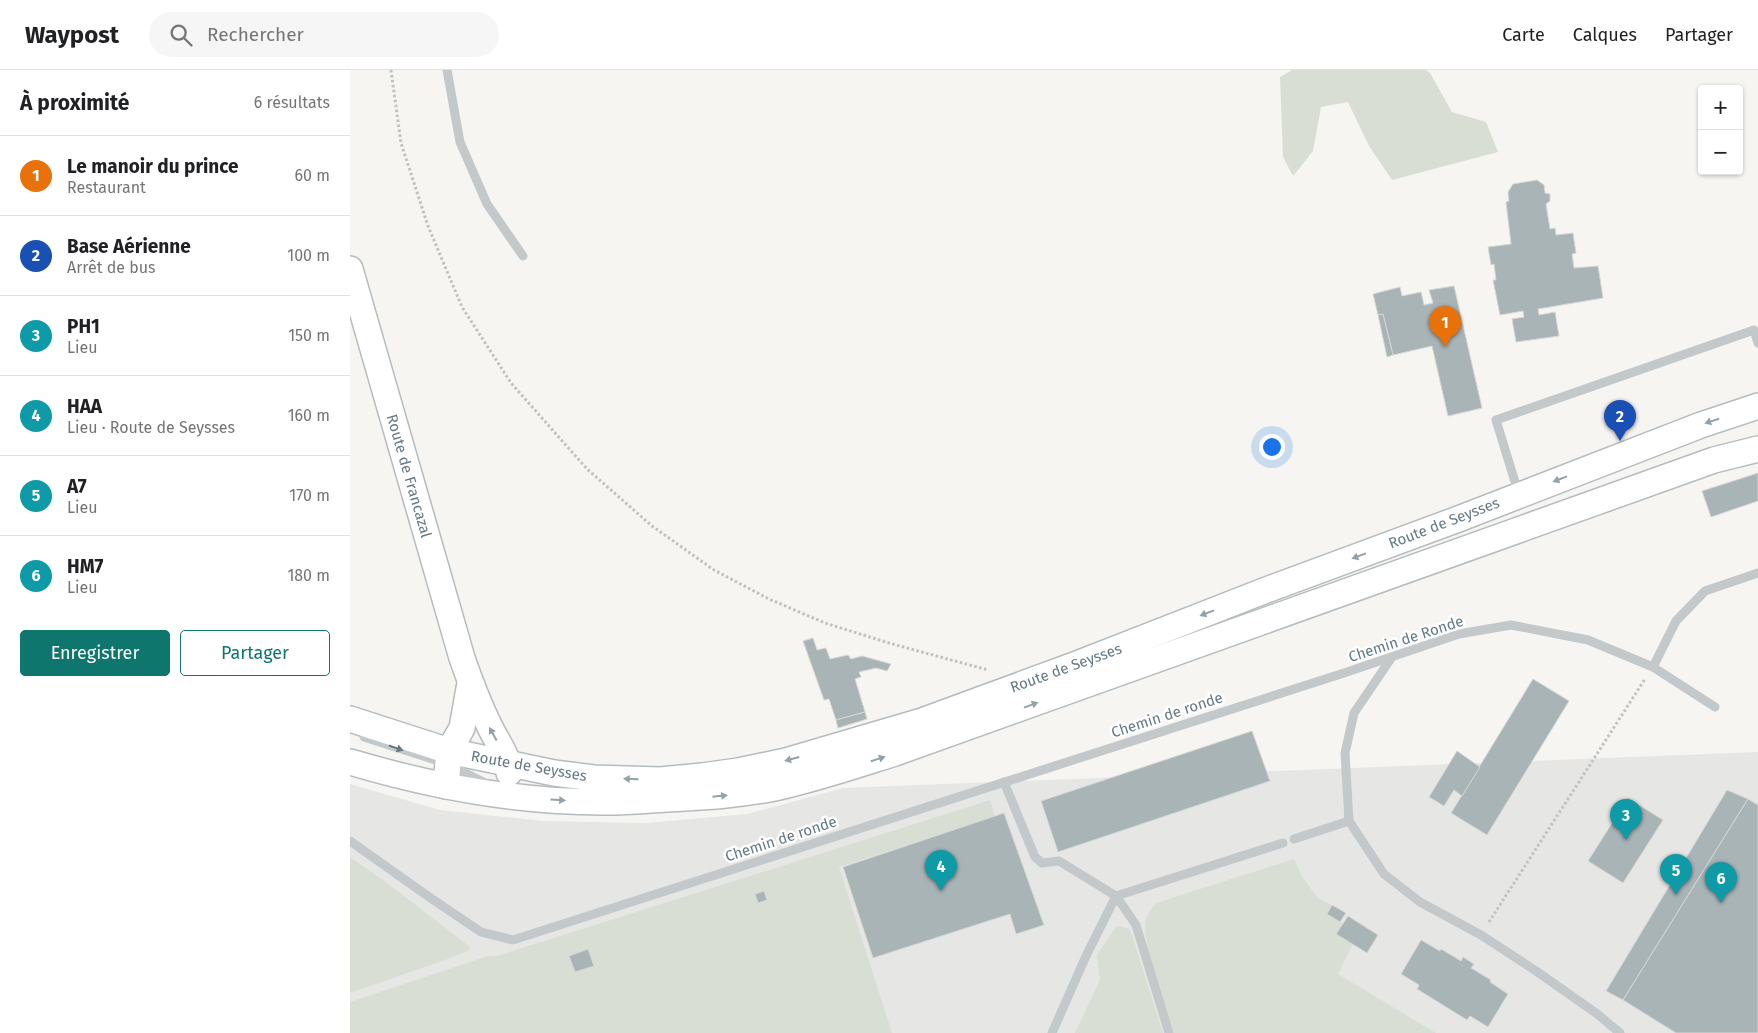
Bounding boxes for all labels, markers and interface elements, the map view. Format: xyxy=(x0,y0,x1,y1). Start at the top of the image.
search box xyxy=(149,12,499,57)
text: Waypost xyxy=(25,21,119,49)
icon: search xyxy=(167,21,195,49)
text: Rechercher xyxy=(207,23,304,46)
text: Carte xyxy=(1502,24,1545,46)
text: Calques xyxy=(1573,24,1637,46)
text: Partager xyxy=(1665,24,1733,46)
map controls xyxy=(1698,85,1743,175)
button: + xyxy=(1698,85,1743,130)
text: À proximité xyxy=(20,90,129,116)
text: 6 résultats xyxy=(254,93,330,112)
button: − xyxy=(1698,130,1743,175)
text: Le manoir du prince xyxy=(67,155,239,178)
text: 1 xyxy=(32,166,40,185)
text: 60 m xyxy=(295,166,330,185)
text: Restaurant xyxy=(67,178,146,197)
text: Base Aérienne xyxy=(67,235,191,258)
text: 2 xyxy=(32,246,40,265)
text: 100 m xyxy=(287,246,330,265)
text: Arrêt de bus xyxy=(67,258,156,277)
pin: 1 xyxy=(1429,306,1461,347)
text: PH1 xyxy=(67,315,100,338)
text: 3 xyxy=(32,326,40,345)
text: 150 m xyxy=(288,326,330,345)
text: Lieu xyxy=(67,338,98,357)
text: HAA xyxy=(67,395,102,418)
pin: 2 xyxy=(1604,400,1636,441)
text: 4 xyxy=(31,406,41,425)
text: 160 m xyxy=(288,406,330,425)
street label: Route de Francazal xyxy=(383,412,435,540)
text: Lieu · Route de Seysses xyxy=(67,418,235,437)
one-way arrow xyxy=(1704,418,1719,425)
your location xyxy=(1259,434,1285,460)
text: A7 xyxy=(67,475,87,498)
one-way arrow xyxy=(1552,475,1567,483)
text: 5 xyxy=(32,486,40,505)
text: 170 m xyxy=(289,486,330,505)
street label: Route de Seysses xyxy=(1386,494,1502,552)
text: Lieu xyxy=(67,498,98,517)
one-way arrow xyxy=(1351,552,1366,560)
text: HM7 xyxy=(67,555,103,578)
text: 6 xyxy=(31,566,41,585)
text: 180 m xyxy=(287,566,330,585)
text: Lieu xyxy=(67,578,98,597)
one-way arrow xyxy=(1200,610,1214,618)
street label: Chemin de Ronde xyxy=(1346,612,1466,666)
button: Enregistrer xyxy=(20,630,170,676)
button: Partager xyxy=(180,630,330,676)
street label: Route de Seysses xyxy=(1008,639,1124,697)
street label: Chemin de ronde xyxy=(1109,688,1225,742)
one-way arrow xyxy=(1024,701,1039,708)
one-way arrow xyxy=(489,727,498,740)
one-way arrow xyxy=(389,744,404,752)
street label: Route de Seysses xyxy=(470,747,588,785)
one-way arrow xyxy=(871,754,886,762)
one-way arrow xyxy=(785,756,800,764)
one-way arrow xyxy=(623,775,639,783)
one-way arrow xyxy=(713,792,729,800)
one-way arrow xyxy=(550,796,566,804)
pin: 3 xyxy=(1610,799,1642,840)
street label: Chemin de ronde xyxy=(723,812,839,866)
pin: 4 xyxy=(925,850,957,891)
pin: 5 xyxy=(1660,854,1692,895)
pin: 6 xyxy=(1705,862,1737,903)

